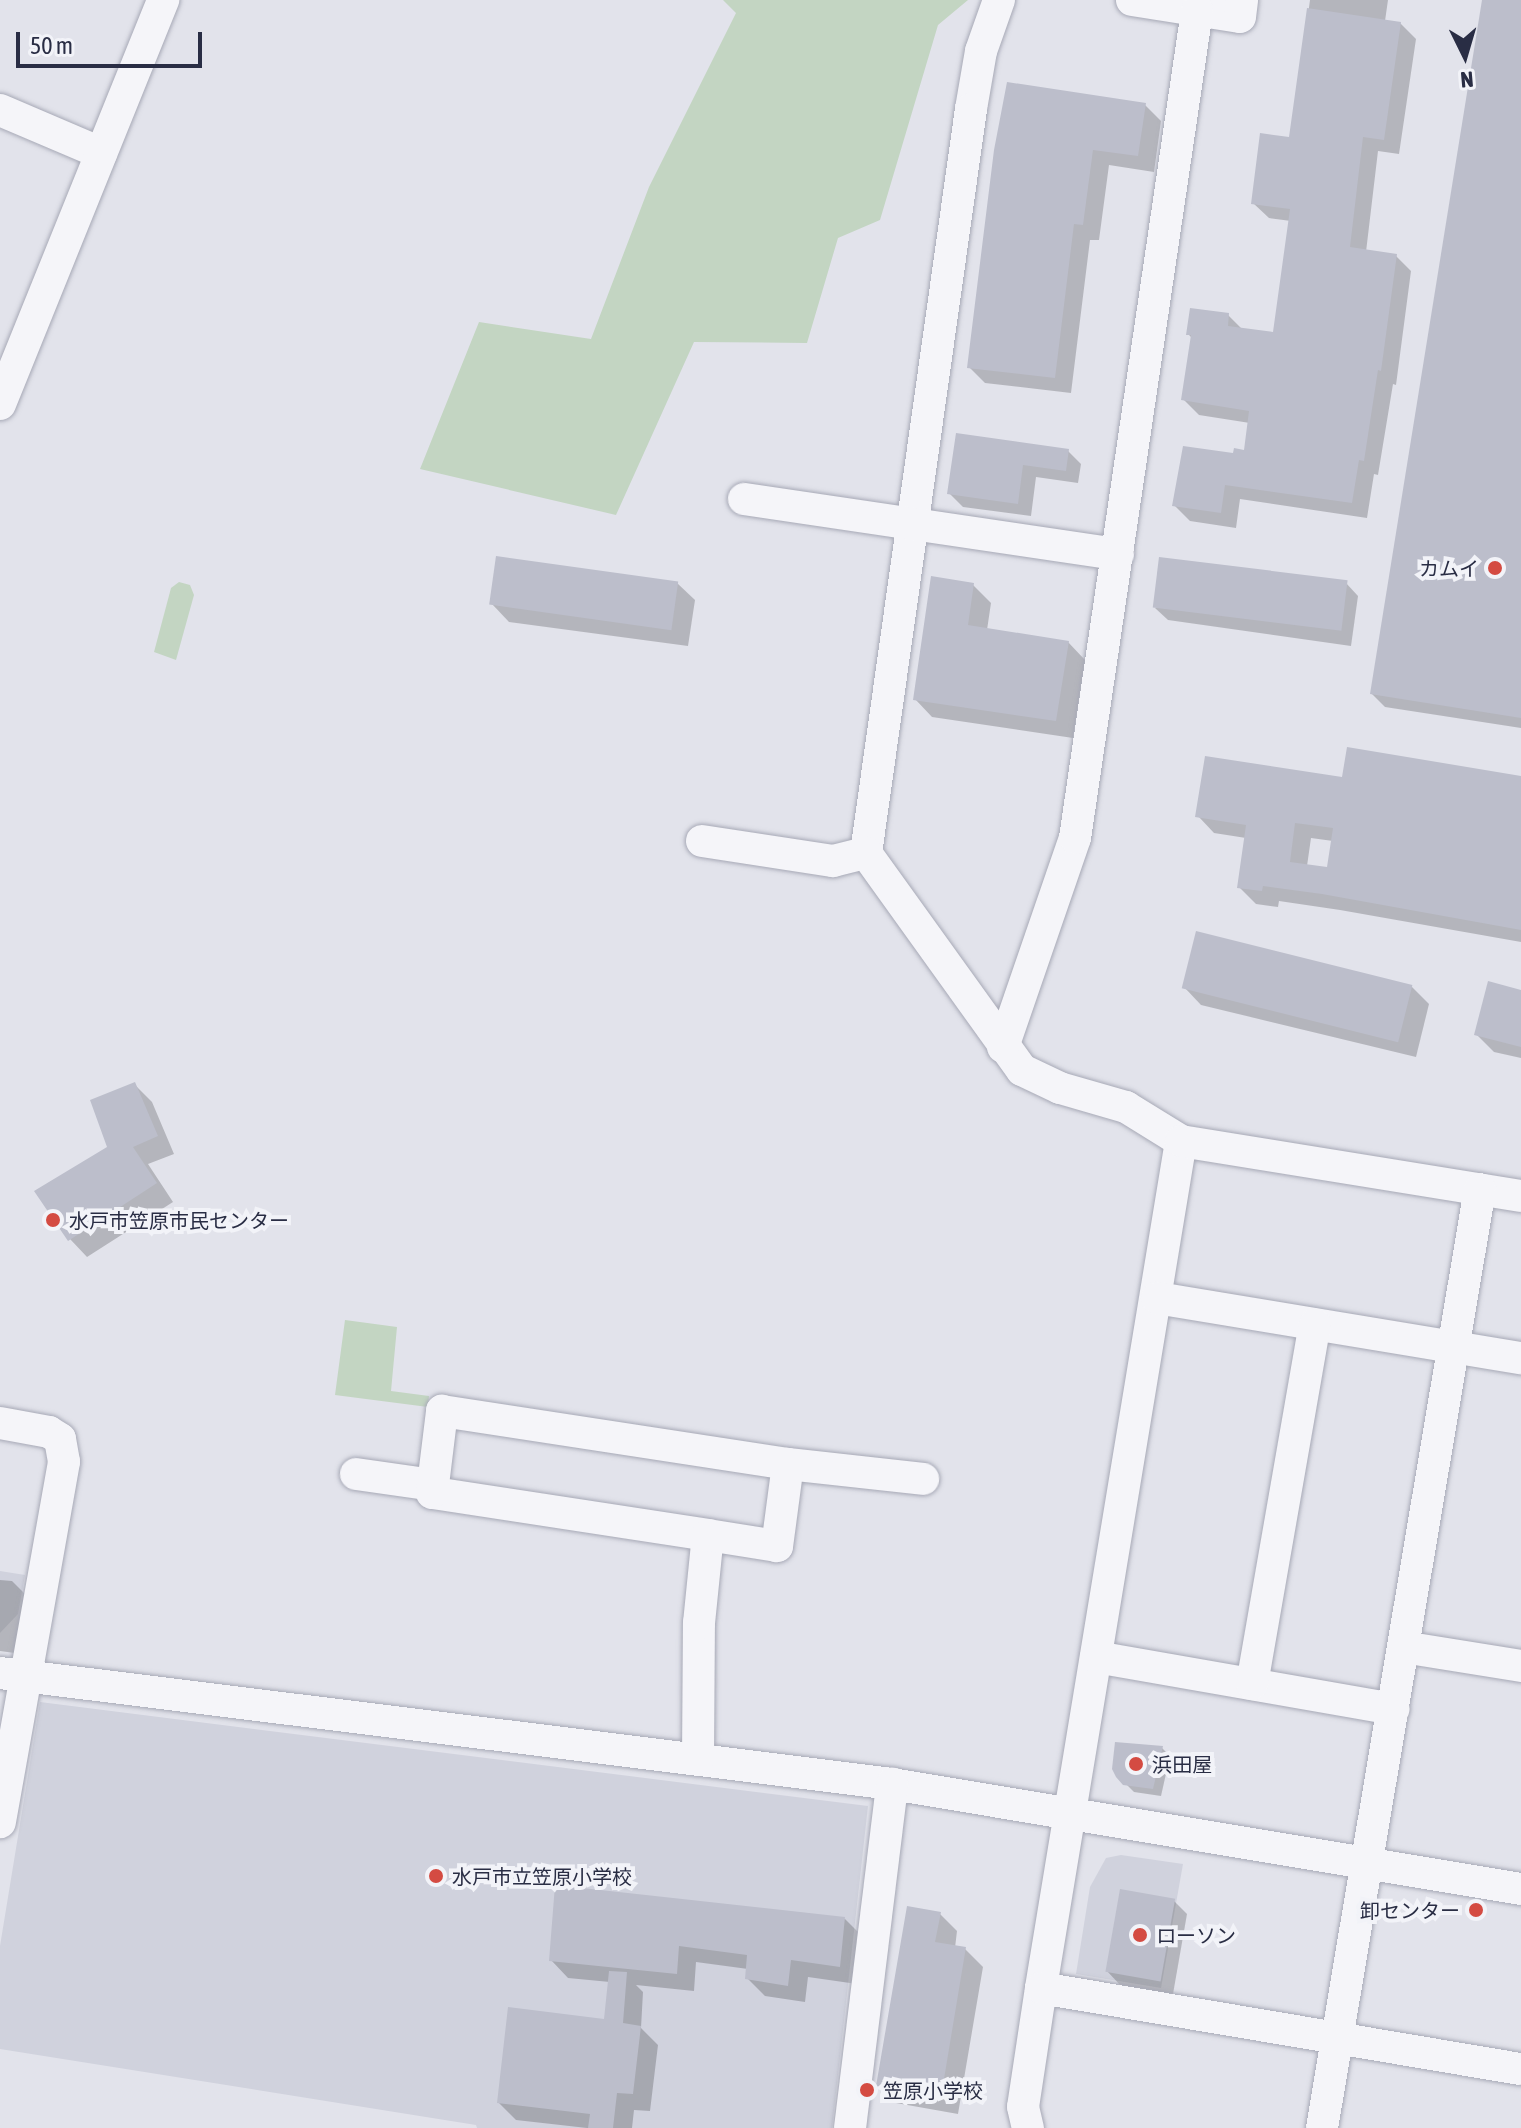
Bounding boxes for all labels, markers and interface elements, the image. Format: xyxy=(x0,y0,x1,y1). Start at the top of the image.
scale bar xyxy=(20,16,206,66)
north arrow xyxy=(1425,16,1505,96)
text: 50 m xyxy=(30,32,73,59)
text: N xyxy=(1459,66,1475,93)
place label: カムイ xyxy=(1419,556,1479,580)
marker: カムイ xyxy=(1486,559,1504,577)
place label: 水戸市笠原市民センター xyxy=(69,1208,289,1232)
marker: 水戸市笠原市民センター xyxy=(44,1211,62,1229)
place label: 浜田屋 xyxy=(1152,1752,1212,1776)
marker: 浜田屋 xyxy=(1127,1755,1145,1773)
place label: 水戸市立笠原小学校 xyxy=(452,1864,632,1888)
marker: 水戸市立笠原小学校 xyxy=(427,1867,445,1885)
place label: 卸センター xyxy=(1360,1898,1460,1922)
marker: 卸センター xyxy=(1467,1901,1485,1919)
place label: ローソン xyxy=(1156,1923,1236,1947)
marker: ローソン xyxy=(1131,1926,1149,1944)
place label: 笠原小学校 xyxy=(883,2078,983,2102)
marker: 笠原小学校 xyxy=(858,2081,876,2099)

